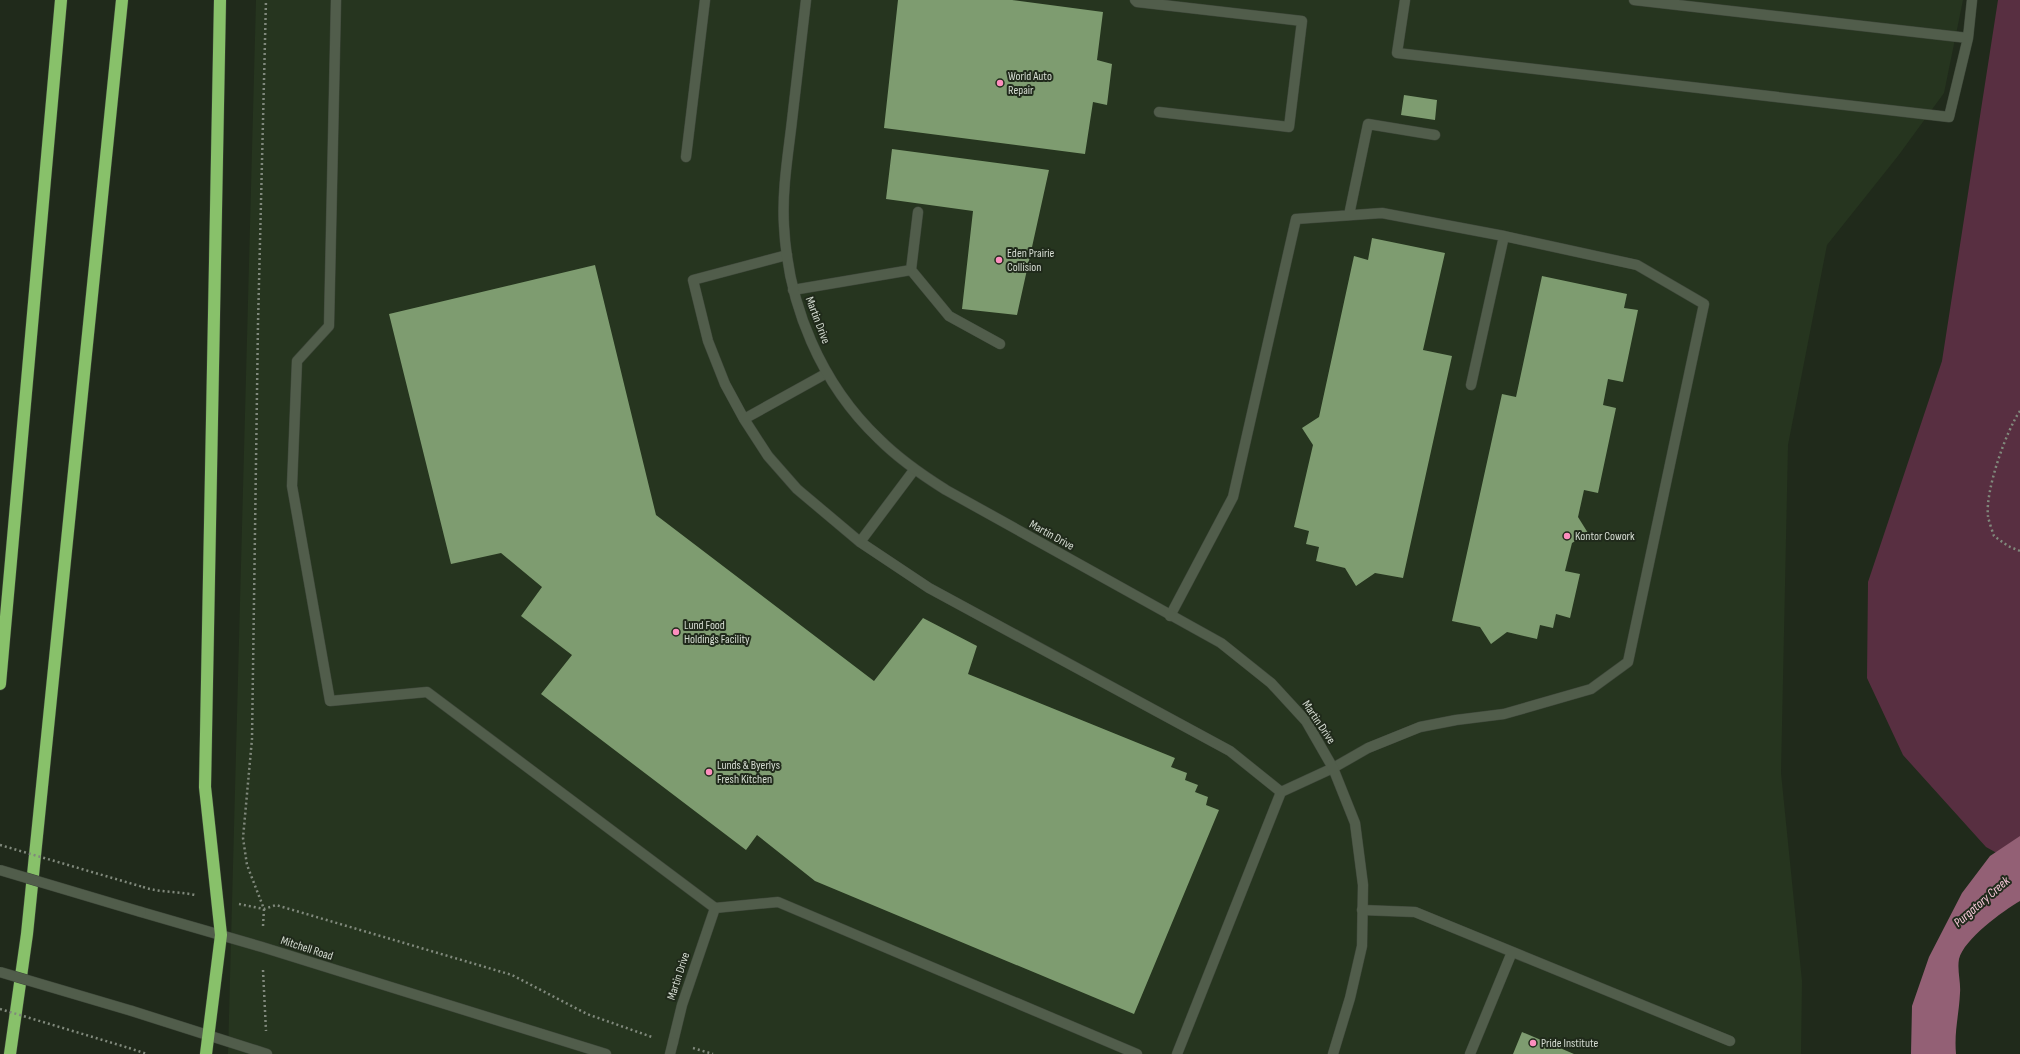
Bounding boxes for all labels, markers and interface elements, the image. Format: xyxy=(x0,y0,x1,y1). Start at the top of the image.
place label: World Auto Repair xyxy=(1008,69,1052,98)
marker: World Auto Repair xyxy=(995,78,1005,88)
place label: Eden Prairie Collision xyxy=(1007,246,1055,275)
marker: Eden Prairie Collision xyxy=(994,255,1004,265)
street label: Martin Drive xyxy=(802,295,833,346)
street label: Martin Drive xyxy=(1027,517,1077,554)
place label: Kontor Cowork xyxy=(1575,529,1635,544)
marker: Kontor Cowork xyxy=(1562,531,1572,541)
place label: Lund Food Holdings Facility xyxy=(684,618,750,647)
marker: Lund Food Holdings Facility xyxy=(671,627,681,637)
street label: Martin Drive xyxy=(1299,698,1339,747)
place label: Lunds & Byerlys Fresh Kitchen xyxy=(717,758,780,787)
marker: Lunds & Byerlys Fresh Kitchen xyxy=(704,767,714,777)
water label: Purgatory Creek xyxy=(1950,872,2014,930)
street label: Mitchell Road xyxy=(279,933,335,964)
street label: Martin Drive xyxy=(664,950,693,1002)
place label: Pride Institute xyxy=(1541,1036,1598,1051)
marker: Pride Institute xyxy=(1528,1038,1538,1048)

